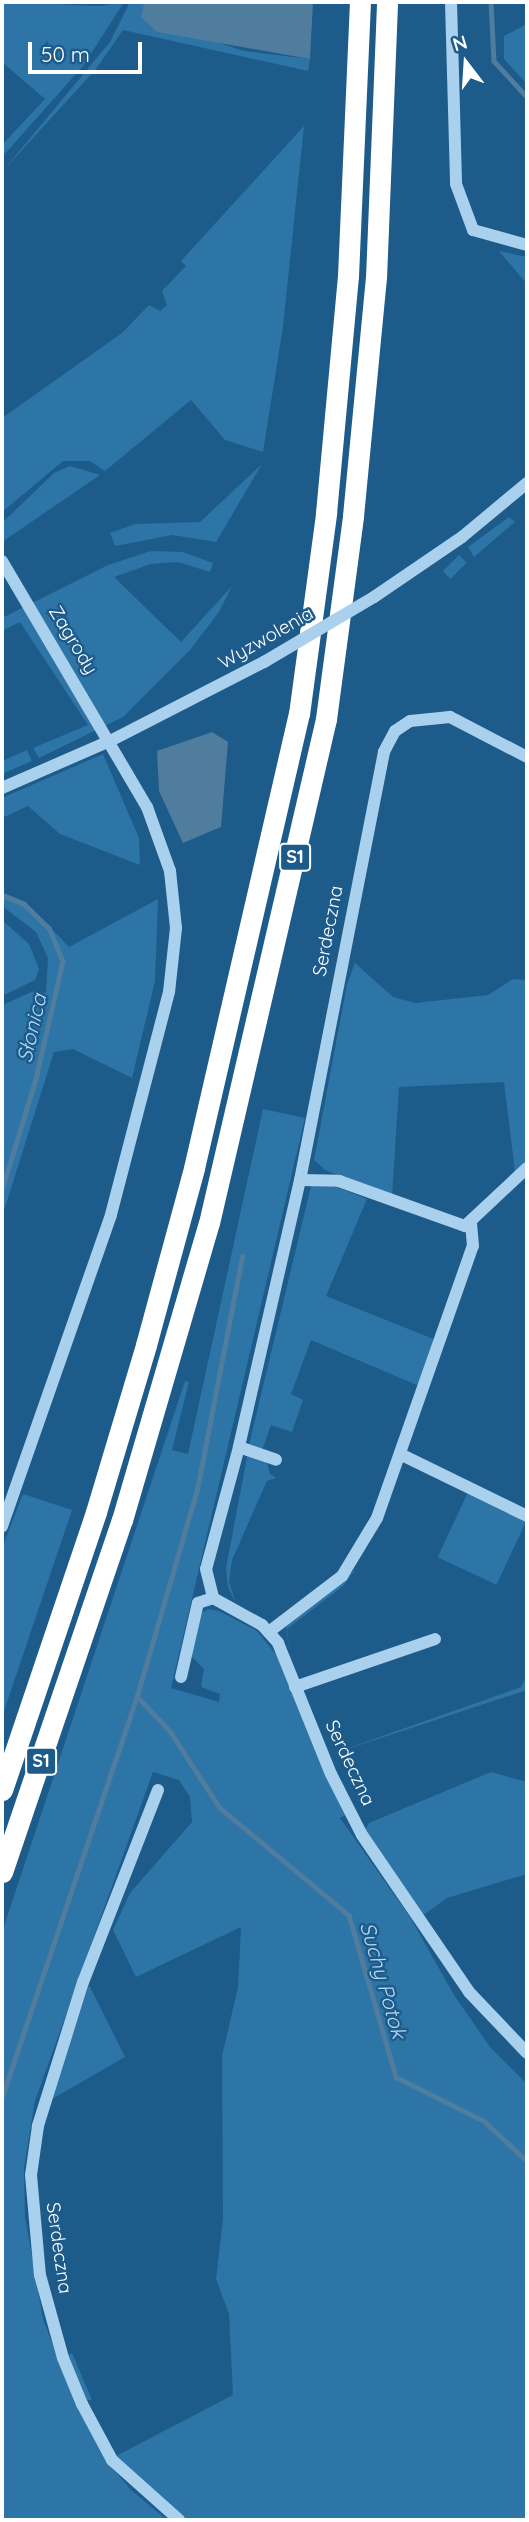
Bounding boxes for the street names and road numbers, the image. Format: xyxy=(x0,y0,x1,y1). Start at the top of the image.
street label: Zagrody xyxy=(44,601,102,679)
street label: Wyzwolenia xyxy=(215,602,317,674)
road number: S1 xyxy=(278,842,312,872)
street label: Serdeczna xyxy=(308,884,348,978)
street label: Serdeczna xyxy=(320,1716,380,1810)
road number: S1 xyxy=(23,1746,58,1776)
street label: Serdeczna xyxy=(41,2201,77,2295)

